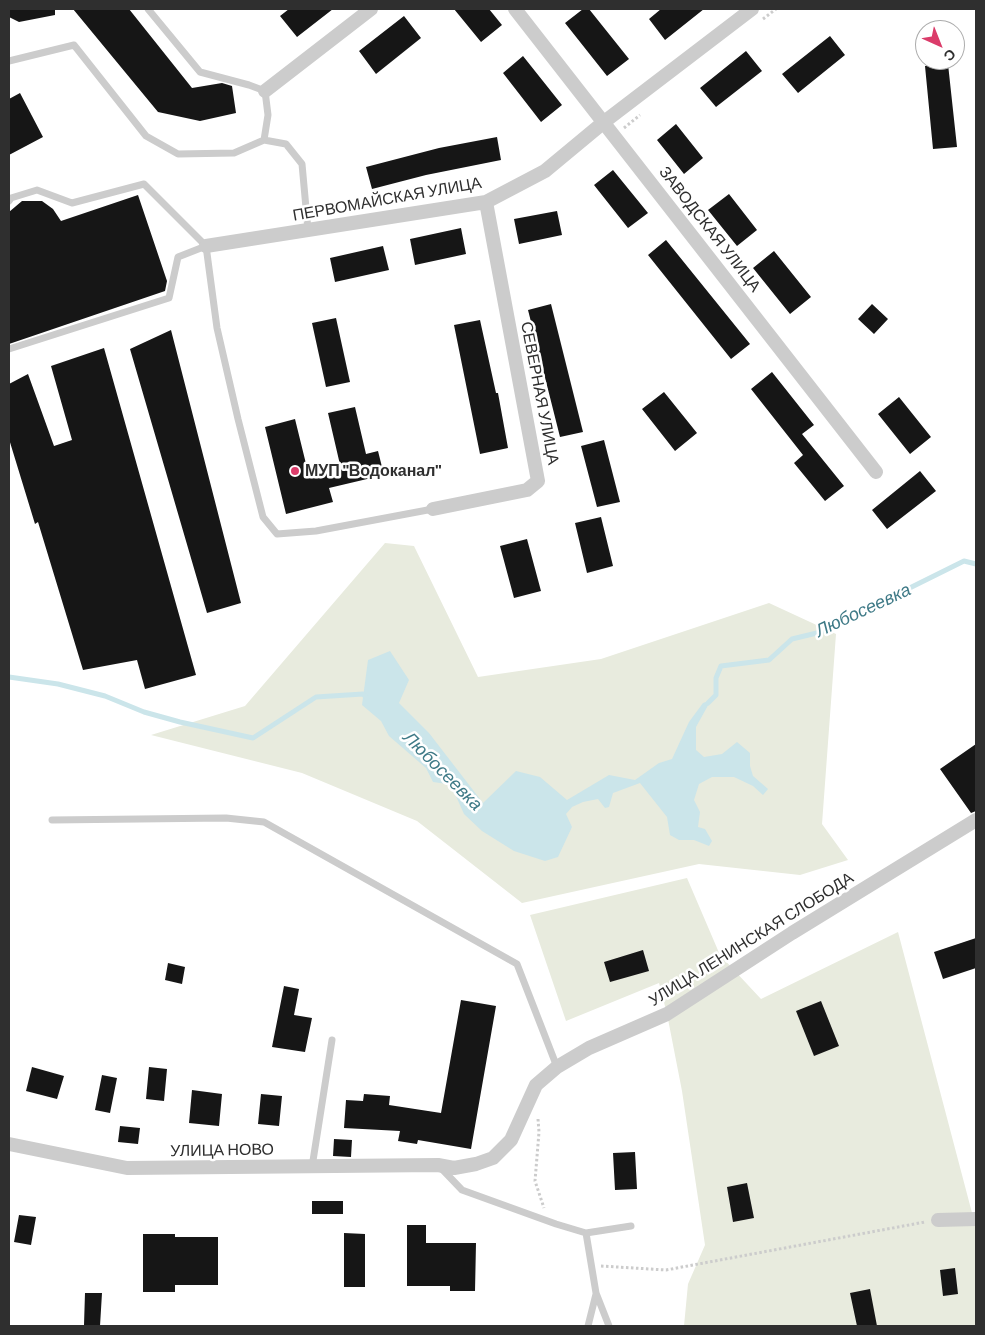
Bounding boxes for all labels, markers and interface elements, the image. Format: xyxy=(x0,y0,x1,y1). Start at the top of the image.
north arrow xyxy=(915,20,965,70)
text: С xyxy=(941,46,960,65)
street label: ЗАВОДСКАЯ УЛИЦА xyxy=(655,162,765,296)
street label: ПЕРВОМАЙСКАЯ УЛИЦА xyxy=(291,173,483,225)
street label: СЕВЕРНАЯ УЛИЦА xyxy=(517,320,563,466)
place label: МУП "Водоканал" xyxy=(305,461,441,481)
marker: МУП "Водоканал" xyxy=(289,465,301,477)
water label: Любосеевка xyxy=(812,578,914,642)
water label: Любосеевка xyxy=(399,727,487,815)
street label: УЛИЦА ЛЕНИНСКАЯ СЛОБОДА xyxy=(645,868,857,1010)
street label: УЛИЦА НОВО xyxy=(170,1139,274,1161)

